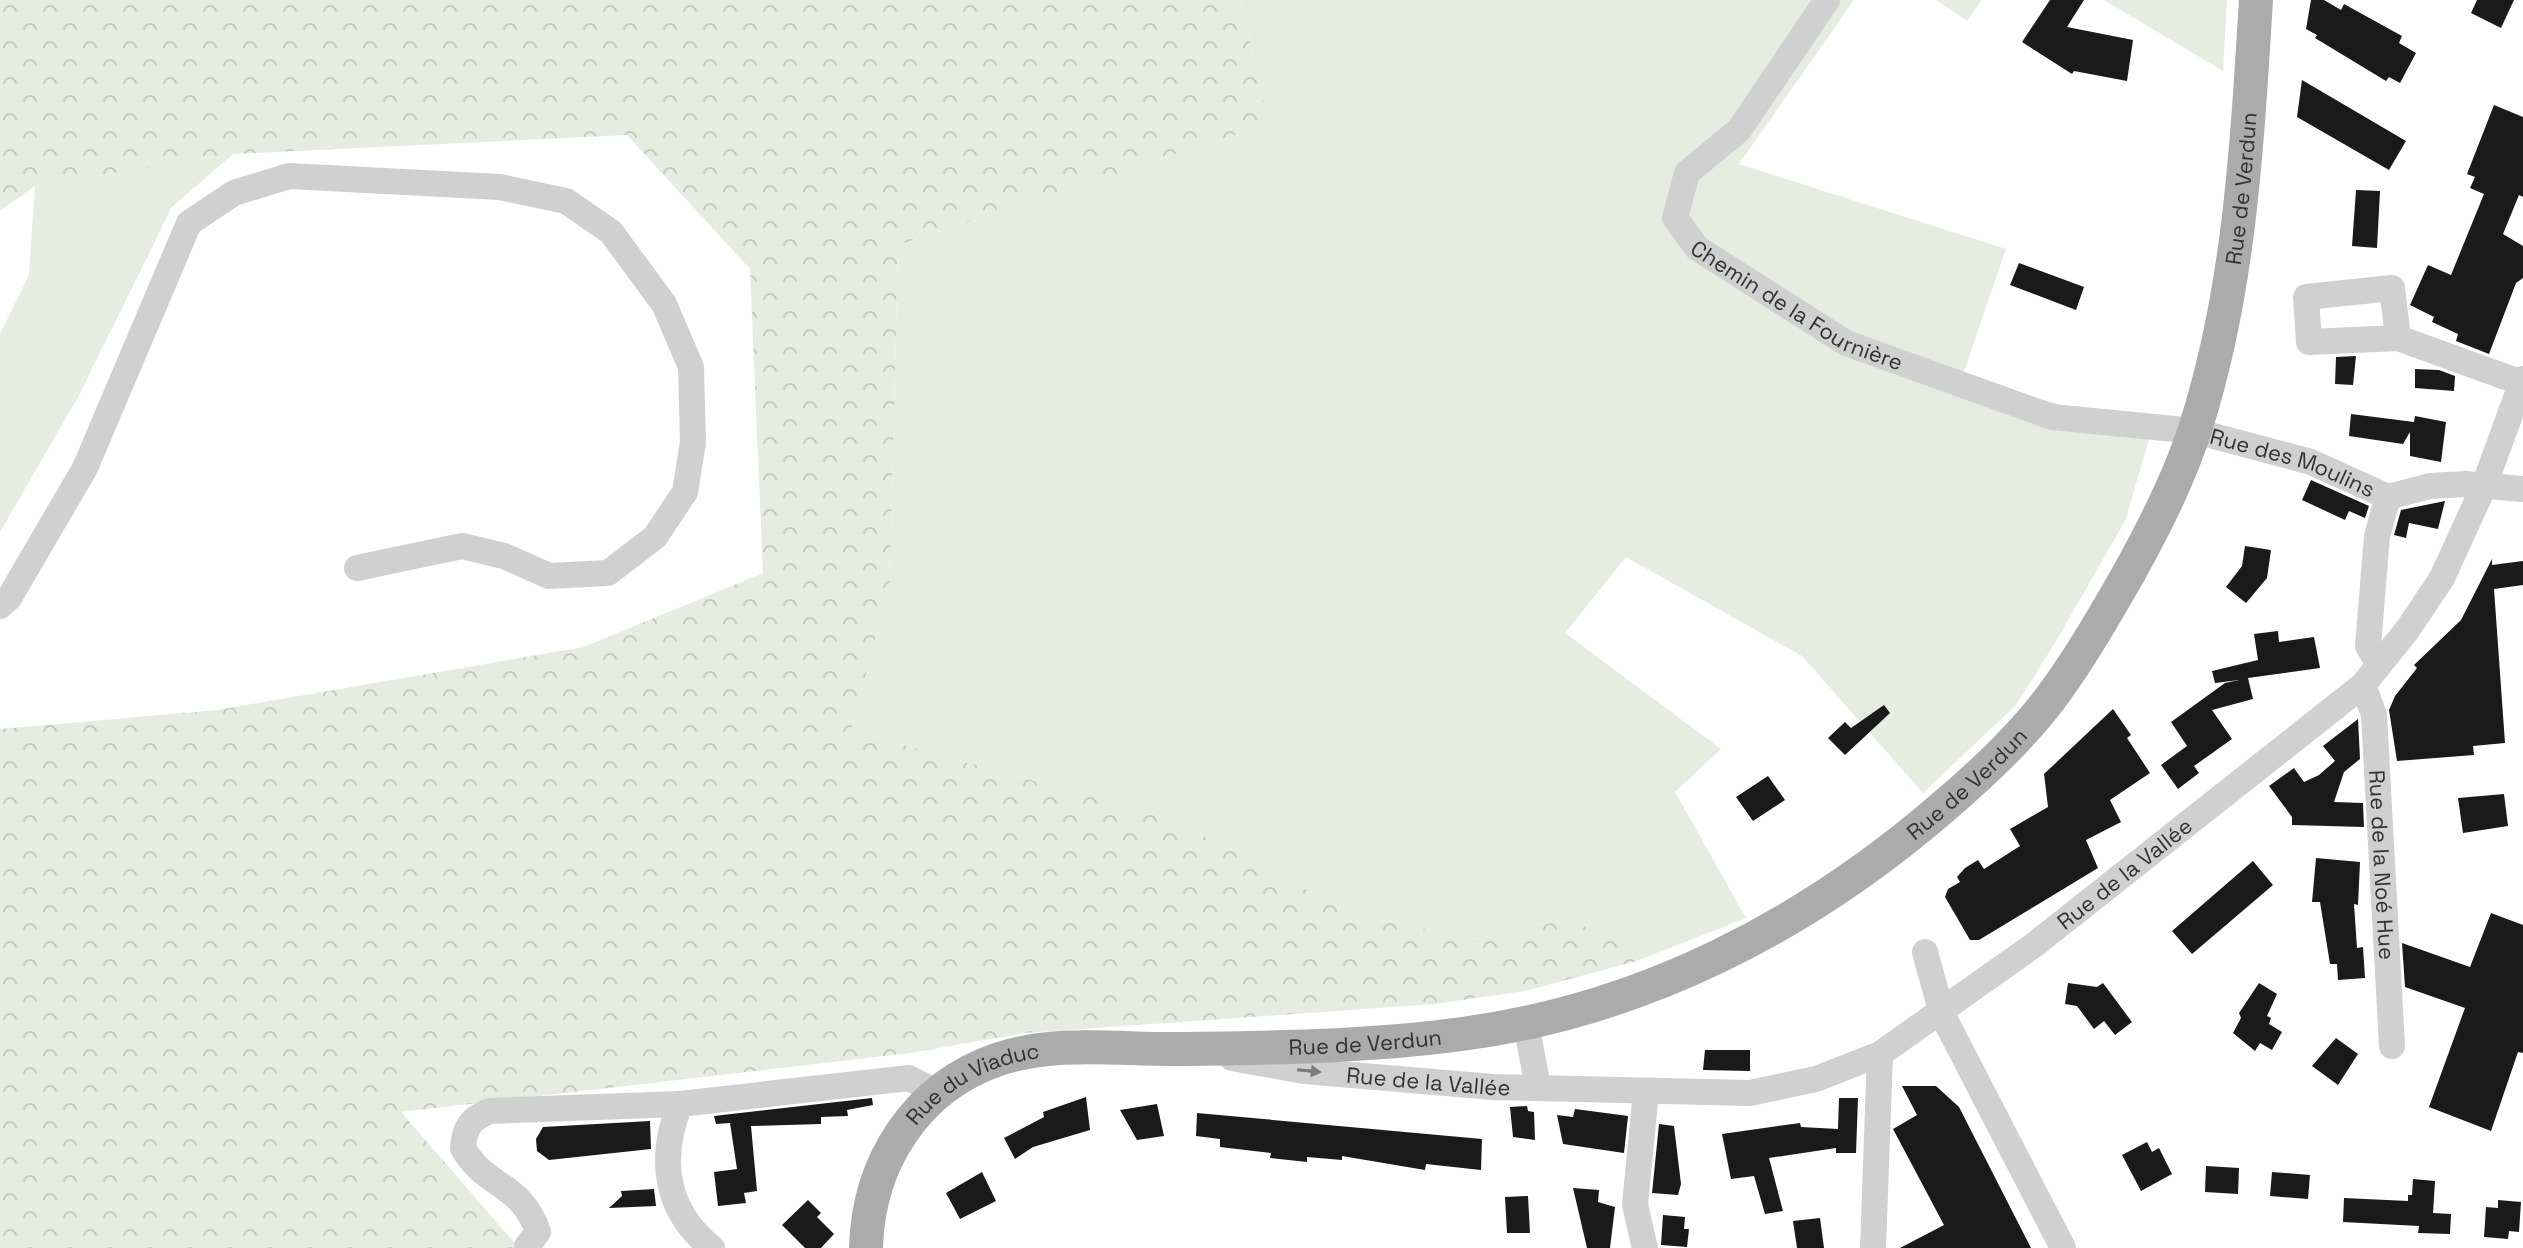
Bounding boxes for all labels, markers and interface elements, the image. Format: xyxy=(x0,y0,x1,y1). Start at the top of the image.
street label: Rue de Verdun xyxy=(2219,111,2263,267)
street label: Chemin de la Fournière xyxy=(1686,234,1907,376)
street label: Rue des Moulins xyxy=(2207,422,2379,503)
street label: Rue de Verdun xyxy=(1901,722,2033,846)
street label: Rue de la Noé Hue xyxy=(2363,769,2401,961)
street label: Rue de la Vallée xyxy=(2051,812,2198,936)
street label: Rue de Verdun xyxy=(1288,1023,1443,1061)
street label: Rue du Viaduc xyxy=(899,1036,1041,1130)
street label: Rue de la Vallée xyxy=(1345,1061,1511,1101)
one-way arrow xyxy=(1297,1065,1322,1078)

